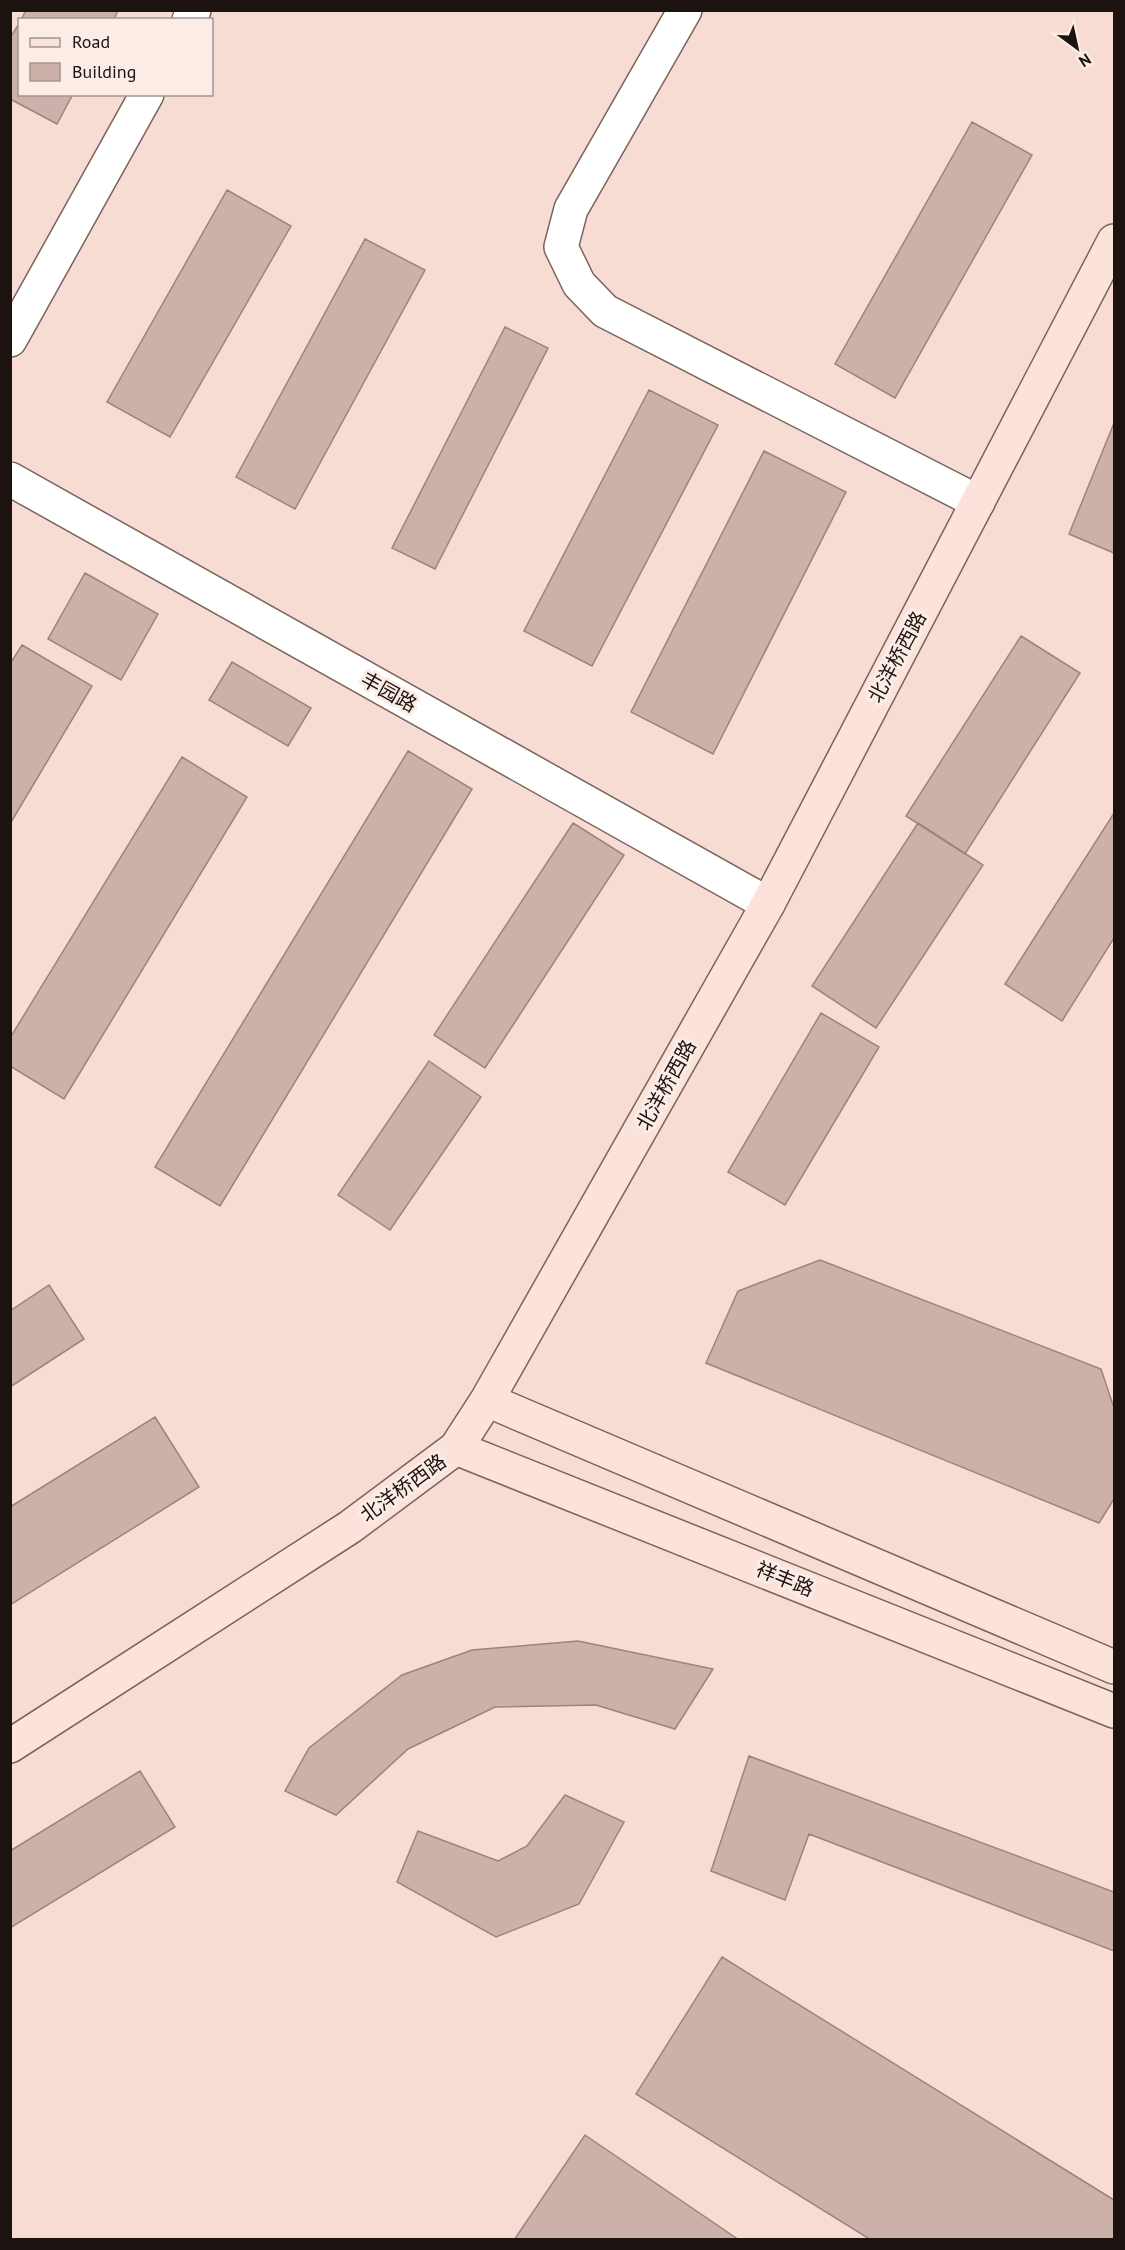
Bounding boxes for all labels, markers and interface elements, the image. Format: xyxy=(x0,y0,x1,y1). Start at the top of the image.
legend xyxy=(18,18,213,96)
north arrow xyxy=(1047,18,1107,78)
text: Road xyxy=(72,30,110,53)
text: N xyxy=(1075,49,1095,72)
text: Building xyxy=(72,60,136,83)
street label: 北洋桥西路 xyxy=(862,607,932,707)
street label: 丰园路 xyxy=(356,666,422,718)
street label: 北洋桥西路 xyxy=(630,1035,702,1135)
street label: 北洋桥西路 xyxy=(355,1448,451,1528)
street label: 祥丰路 xyxy=(752,1556,818,1602)

